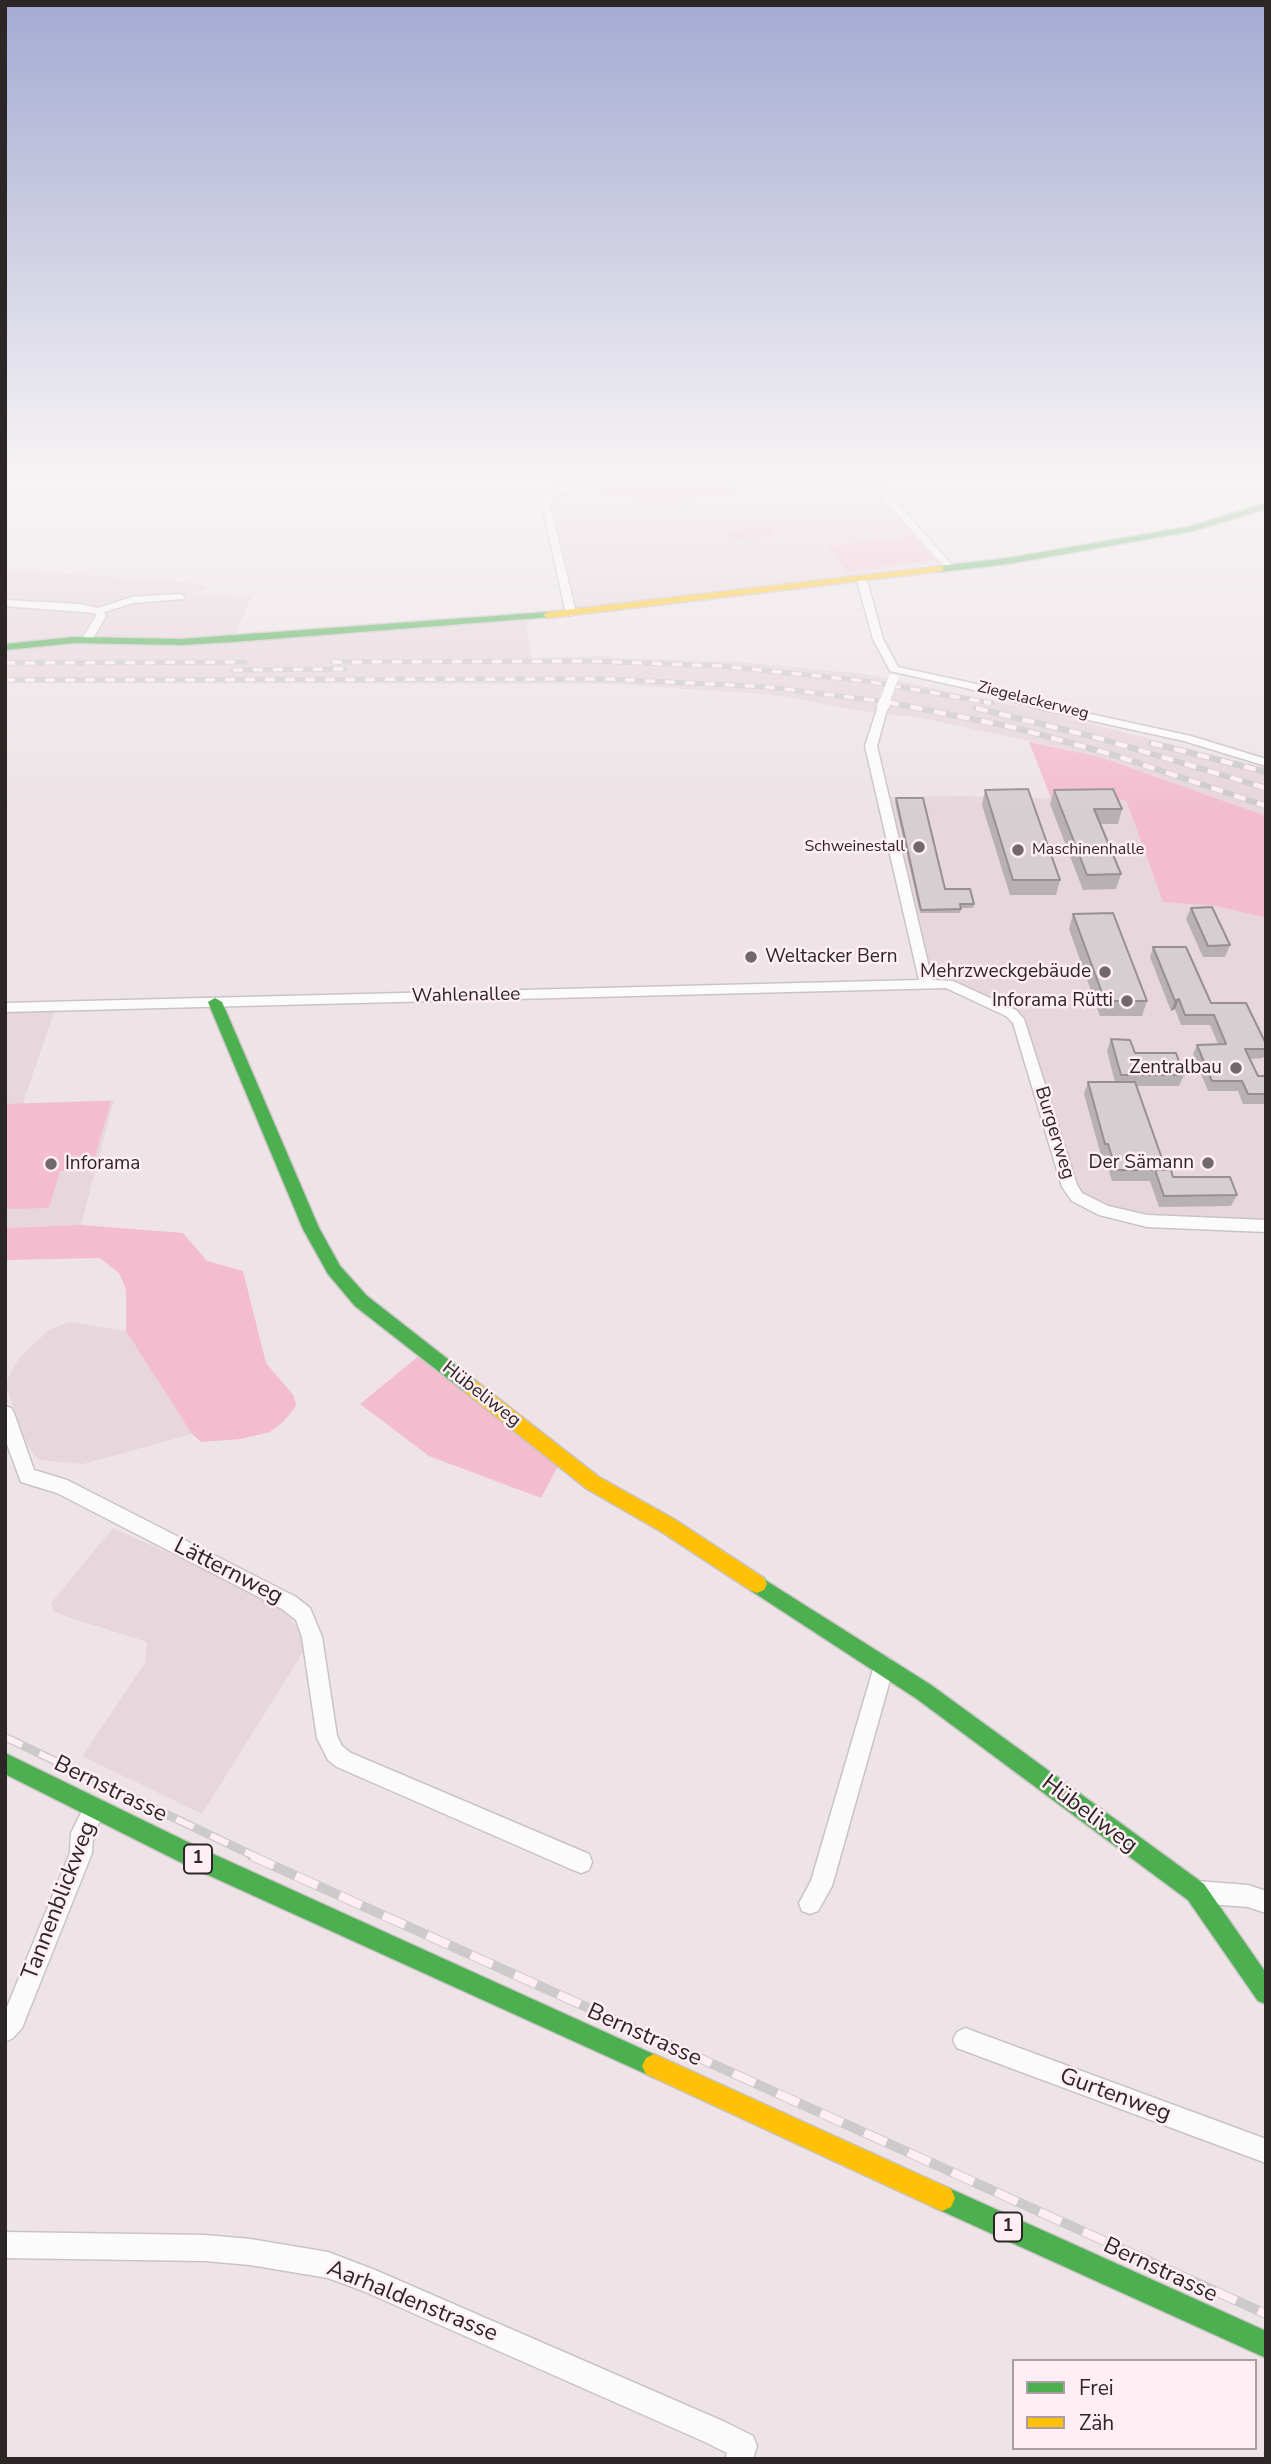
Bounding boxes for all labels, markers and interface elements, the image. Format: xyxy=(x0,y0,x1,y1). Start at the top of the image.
street label: Ziegelackerweg xyxy=(975,678,1091,724)
place label: Schweinestall xyxy=(804,837,905,857)
marker: Schweinestall xyxy=(911,839,927,855)
place label: Maschinenhalle xyxy=(1032,840,1144,860)
marker: Maschinenhalle xyxy=(1010,842,1026,858)
place label: Weltacker Bern xyxy=(765,946,897,968)
marker: Weltacker Bern xyxy=(743,949,759,965)
place label: Mehrzweckgebäude xyxy=(920,961,1091,983)
marker: Mehrzweckgebäude xyxy=(1097,964,1113,980)
street label: Wahlenallee xyxy=(412,984,520,1008)
place label: Inforama Rütti xyxy=(992,990,1113,1012)
marker: Inforama Rütti xyxy=(1119,993,1135,1009)
place label: Zentralbau xyxy=(1129,1057,1222,1079)
marker: Zentralbau xyxy=(1228,1060,1244,1076)
street label: Burgerweg xyxy=(1029,1084,1079,1182)
place label: Der Sämann xyxy=(1088,1152,1194,1174)
place label: Inforama xyxy=(65,1153,140,1175)
marker: Der Sämann xyxy=(1200,1155,1216,1171)
marker: Inforama xyxy=(43,1156,59,1172)
street label: Hübeliweg xyxy=(437,1357,525,1433)
street label: Lätternweg xyxy=(169,1533,287,1611)
street label: Bernstrasse xyxy=(49,1751,171,1829)
street label: Hübeliweg xyxy=(1036,1770,1142,1860)
street label: Tannenblickweg xyxy=(17,1818,103,1984)
road number: 1 xyxy=(184,1844,212,1873)
street label: Bernstrasse xyxy=(582,1998,706,2074)
street label: Gurtenweg xyxy=(1056,2063,1174,2129)
road number: 1 xyxy=(994,2213,1022,2242)
street label: Bernstrasse xyxy=(1099,2233,1221,2309)
street label: Aarhaldenstrasse xyxy=(323,2255,501,2349)
legend xyxy=(1012,2359,1257,2450)
text: Frei xyxy=(1079,2374,1114,2402)
text: Zäh xyxy=(1079,2409,1114,2437)

